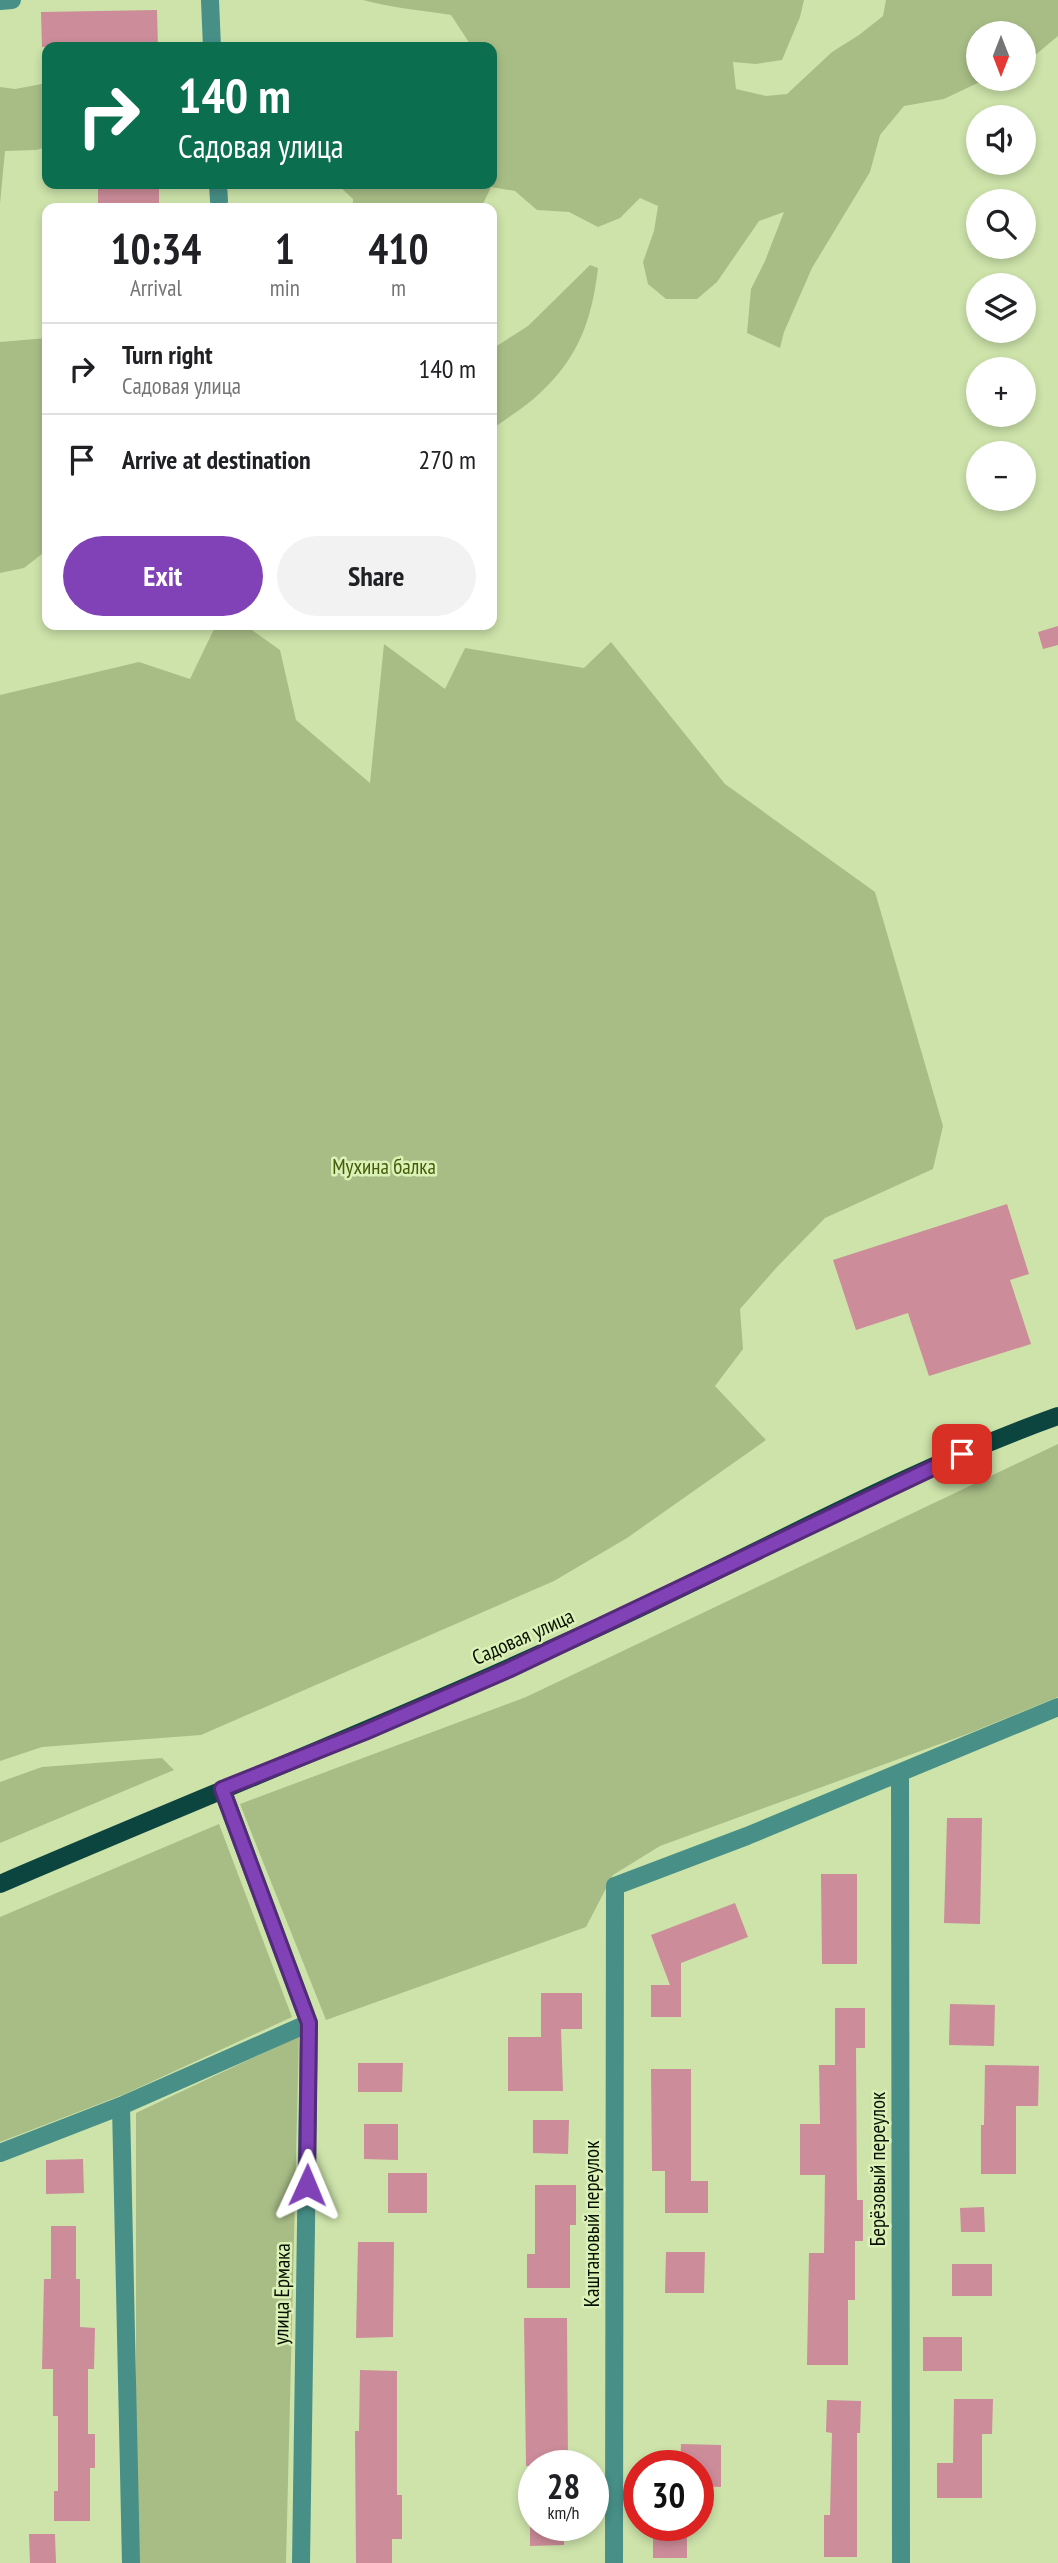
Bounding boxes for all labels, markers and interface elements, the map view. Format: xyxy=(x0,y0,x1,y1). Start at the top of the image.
north arrow xyxy=(966,21,1036,91)
map controls xyxy=(966,21,1036,511)
text: 140 m xyxy=(178,63,291,127)
icon: right xyxy=(63,70,154,161)
button: sound xyxy=(966,105,1036,175)
text: Садовая улица xyxy=(178,125,344,167)
button: search xyxy=(966,189,1036,259)
text: 10:34 xyxy=(110,221,201,276)
text: 1 xyxy=(275,221,295,276)
text: 410 xyxy=(368,221,429,276)
text: Arrival xyxy=(130,273,182,302)
text: min xyxy=(270,273,300,302)
text: m xyxy=(391,273,406,302)
button: layers xyxy=(966,273,1036,343)
text: Turn right xyxy=(122,338,213,371)
icon: right xyxy=(63,350,101,388)
text: 140 m xyxy=(418,352,476,385)
button: + xyxy=(966,357,1036,427)
text: Садовая улица xyxy=(122,371,241,400)
icon: arrive xyxy=(63,441,101,479)
button: − xyxy=(966,441,1036,511)
text: Arrive at destination xyxy=(122,443,311,476)
text: 270 m xyxy=(418,443,476,476)
button: Exit xyxy=(63,536,263,616)
button: Share xyxy=(277,536,476,616)
park label: Мухина балка xyxy=(332,1153,436,1180)
pin xyxy=(932,1424,992,1484)
icon: arrive xyxy=(943,1435,981,1473)
street label: Садовая улица xyxy=(468,1602,578,1671)
street label: Берёзовый переулок xyxy=(864,2092,891,2246)
street label: Каштановый переулок xyxy=(578,2141,605,2307)
position arrow xyxy=(270,2148,344,2222)
street label: улица Ермака xyxy=(267,2243,296,2345)
speed limit sign: 30 xyxy=(623,2450,714,2541)
text: 28 xyxy=(547,2463,580,2509)
text: km/h xyxy=(548,2501,579,2524)

